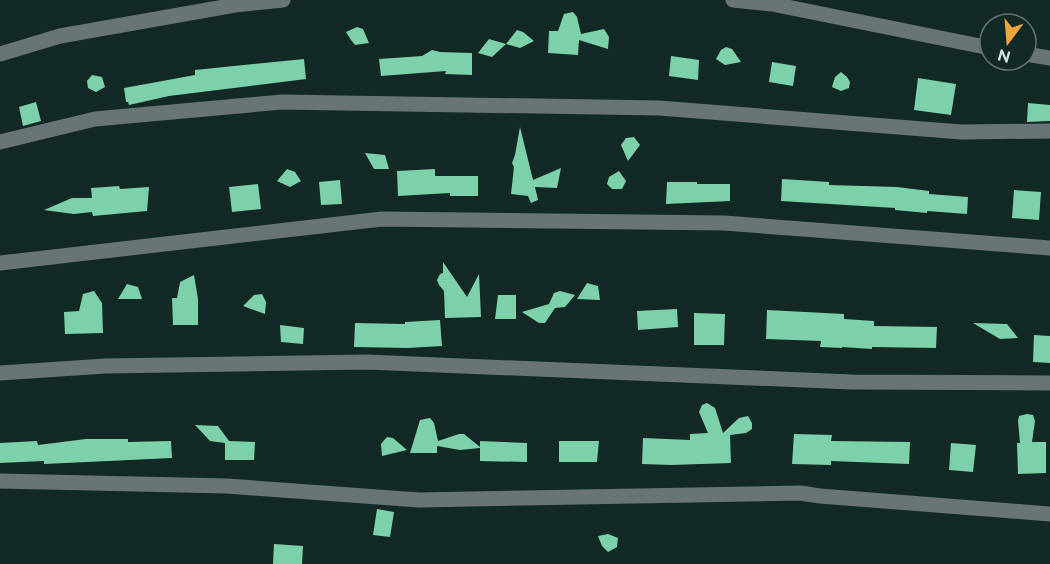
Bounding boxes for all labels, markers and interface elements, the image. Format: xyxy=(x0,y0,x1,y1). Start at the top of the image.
north arrow xyxy=(978,12,1038,72)
text: N xyxy=(996,45,1012,67)

